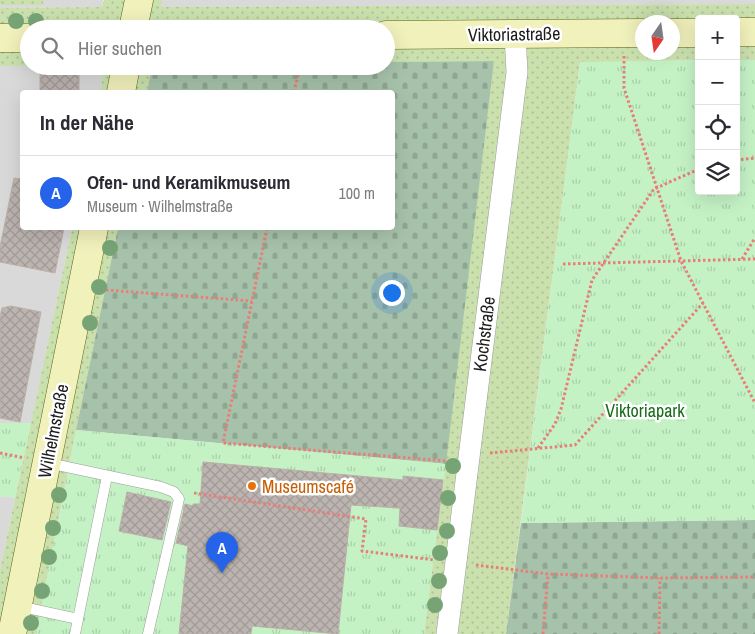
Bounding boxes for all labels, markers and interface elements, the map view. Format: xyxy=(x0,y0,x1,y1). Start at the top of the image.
north arrow xyxy=(635,15,680,60)
map controls xyxy=(695,15,740,195)
button: + xyxy=(695,15,740,60)
search box xyxy=(20,20,395,75)
street label: Viktoriastraße xyxy=(468,21,560,47)
icon: search xyxy=(38,34,66,62)
text: Hier suchen xyxy=(78,35,162,61)
button: − xyxy=(695,60,740,105)
button: locate xyxy=(695,105,740,150)
text: In der Nähe xyxy=(40,108,134,137)
button: layers xyxy=(695,150,740,195)
text: Ofen- und Keramikmuseum xyxy=(87,169,290,195)
text: A xyxy=(51,182,61,204)
text: 100 m xyxy=(339,182,375,204)
text: Museum · Wilhelmstraße xyxy=(87,195,233,217)
your location xyxy=(379,280,405,306)
street label: Kochstraße xyxy=(467,295,501,373)
street label: Wilhelmstraße xyxy=(32,382,74,480)
park label: Viktoriapark xyxy=(605,398,685,423)
place label: Museumscafé xyxy=(262,474,354,499)
marker: Museumscafé xyxy=(246,480,258,492)
pin: A xyxy=(206,532,238,573)

